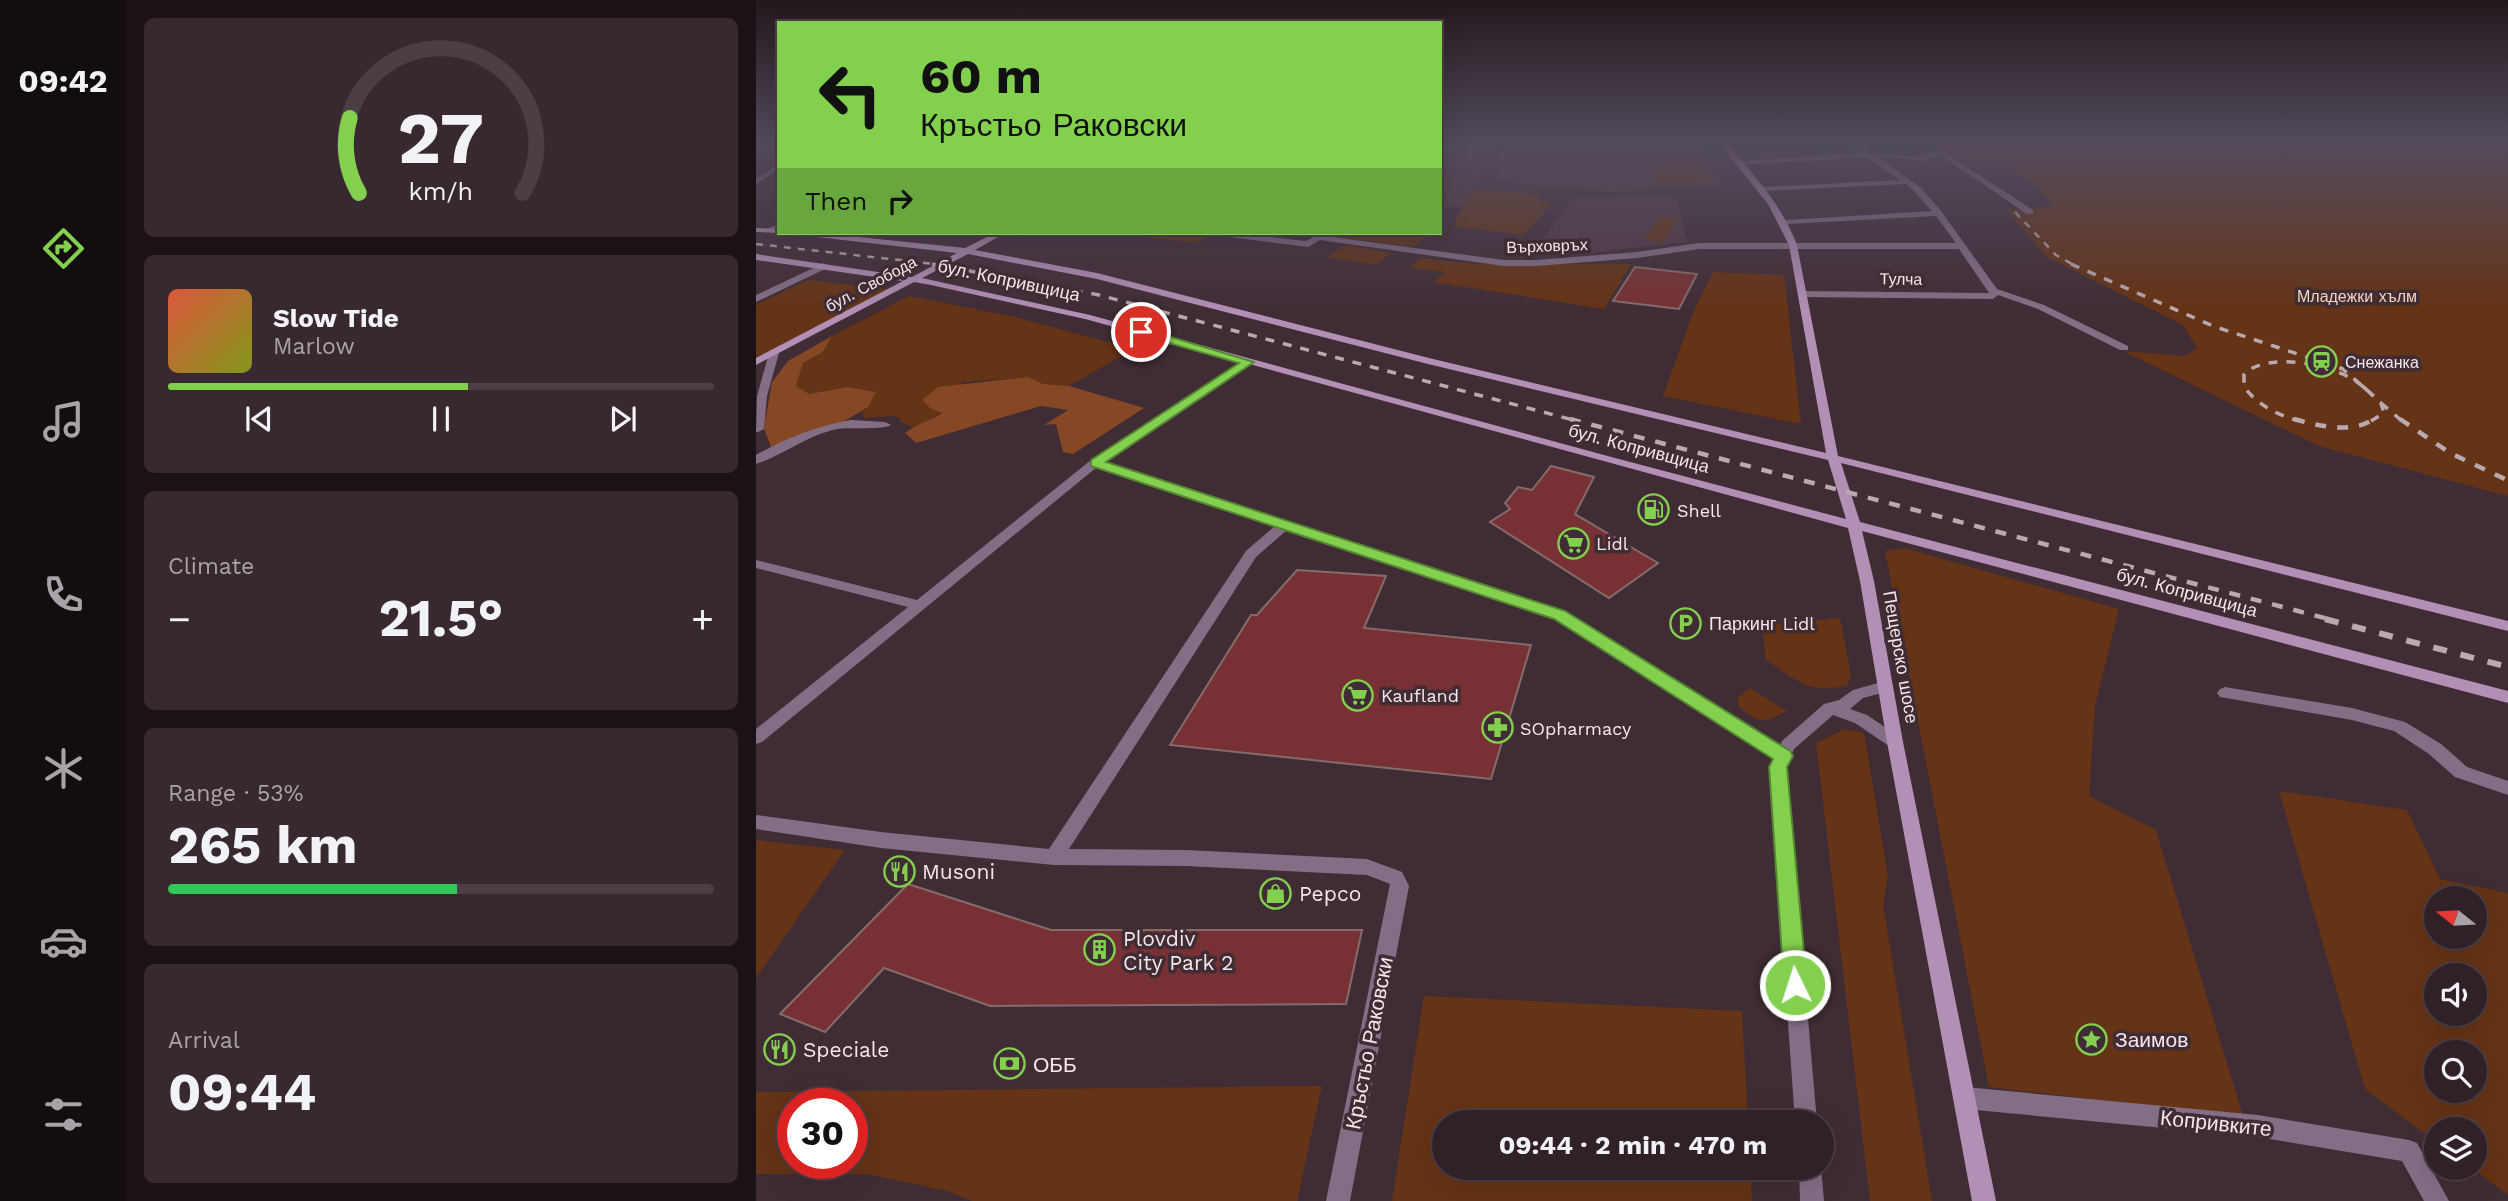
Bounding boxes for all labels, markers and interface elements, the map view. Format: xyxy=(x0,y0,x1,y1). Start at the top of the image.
text: 60 m xyxy=(920,47,1042,105)
icon: left xyxy=(805,49,896,140)
text: 09:42 xyxy=(18,62,108,100)
text: 27 xyxy=(398,96,484,182)
text: Кръстьо Раковски xyxy=(920,106,1187,144)
text: km/h xyxy=(409,177,473,206)
icon: right xyxy=(881,182,919,220)
text: Then xyxy=(805,186,867,216)
icon: directions xyxy=(39,224,88,273)
street label: Върховръх xyxy=(1506,235,1588,257)
street label: бул. Свобода xyxy=(822,252,920,316)
street label: бул. Копривщица xyxy=(936,255,1083,306)
street label: Тулча xyxy=(1879,269,1923,289)
park label: Младежки хълм xyxy=(2297,287,2417,306)
pin xyxy=(1111,302,1171,362)
text: Slow Tide xyxy=(273,303,399,333)
icon: arrive xyxy=(1122,313,1160,351)
text: Marlow xyxy=(273,333,355,360)
station icon: Снежанка xyxy=(2305,345,2339,379)
place label: Снежанка xyxy=(2345,353,2419,372)
icon: music xyxy=(39,397,88,446)
icon: previous xyxy=(240,400,278,438)
icon: pause xyxy=(422,400,460,438)
icon: next xyxy=(604,400,642,438)
street label: бул. Копривщица xyxy=(1566,419,1713,477)
fuel station icon: Shell xyxy=(1637,493,1671,527)
place label: Shell xyxy=(1677,500,1722,521)
supermarket icon: Lidl xyxy=(1556,526,1590,560)
place label: Lidl xyxy=(1596,533,1629,554)
text: Climate xyxy=(168,553,254,580)
street label: бул. Копривщица xyxy=(2114,563,2261,621)
icon: phone xyxy=(39,570,88,619)
text: 21.5° xyxy=(379,588,503,649)
street label: Пещерско шосе xyxy=(1879,589,1923,725)
text: − xyxy=(168,597,191,641)
text: + xyxy=(691,597,714,641)
parking icon: Паркинг Lidl xyxy=(1669,606,1703,640)
place label: Паркинг Lidl xyxy=(1709,613,1815,634)
supermarket icon: Kaufland xyxy=(1341,678,1375,712)
place label: Kaufland xyxy=(1381,685,1459,706)
pharmacy icon: SOpharmacy xyxy=(1480,711,1514,745)
place label: SOpharmacy xyxy=(1520,718,1632,739)
icon: climate xyxy=(39,744,88,793)
text: Range · 53% xyxy=(168,780,303,807)
text: 265 km xyxy=(168,815,358,876)
restaurant icon: Musoni xyxy=(882,854,916,888)
place label: Musoni xyxy=(922,859,995,884)
shop icon: Pepco xyxy=(1259,876,1293,910)
place label: Pepco xyxy=(1299,881,1361,906)
north arrow xyxy=(2424,886,2487,948)
map controls xyxy=(2424,886,2487,1180)
icon: car xyxy=(39,917,88,966)
place label: Plovdiv City Park 2 xyxy=(1123,926,1233,975)
building icon: Plovdiv City Park 2 xyxy=(1083,933,1117,967)
position arrow xyxy=(1758,948,1832,1022)
street label: Кръстьо Раковски xyxy=(1340,955,1398,1131)
button: sound xyxy=(2424,963,2487,1026)
place icon: Заимов xyxy=(2075,1022,2109,1056)
text: Arrival xyxy=(168,1027,240,1054)
place label: Заимов xyxy=(2115,1027,2188,1052)
restaurant icon: Speciale xyxy=(763,1032,797,1066)
place label: Speciale xyxy=(803,1037,889,1062)
button: search xyxy=(2424,1040,2487,1103)
bank icon: ОББ xyxy=(993,1047,1027,1081)
place label: ОББ xyxy=(1033,1052,1077,1077)
text: 09:44 xyxy=(168,1062,316,1123)
speed limit sign: 30 xyxy=(777,1088,868,1179)
icon: filters xyxy=(39,1090,88,1139)
street label: Копривките xyxy=(2159,1105,2273,1141)
button: layers xyxy=(2424,1117,2487,1180)
text: 09:44 · 2 min · 470 m xyxy=(1499,1130,1767,1160)

